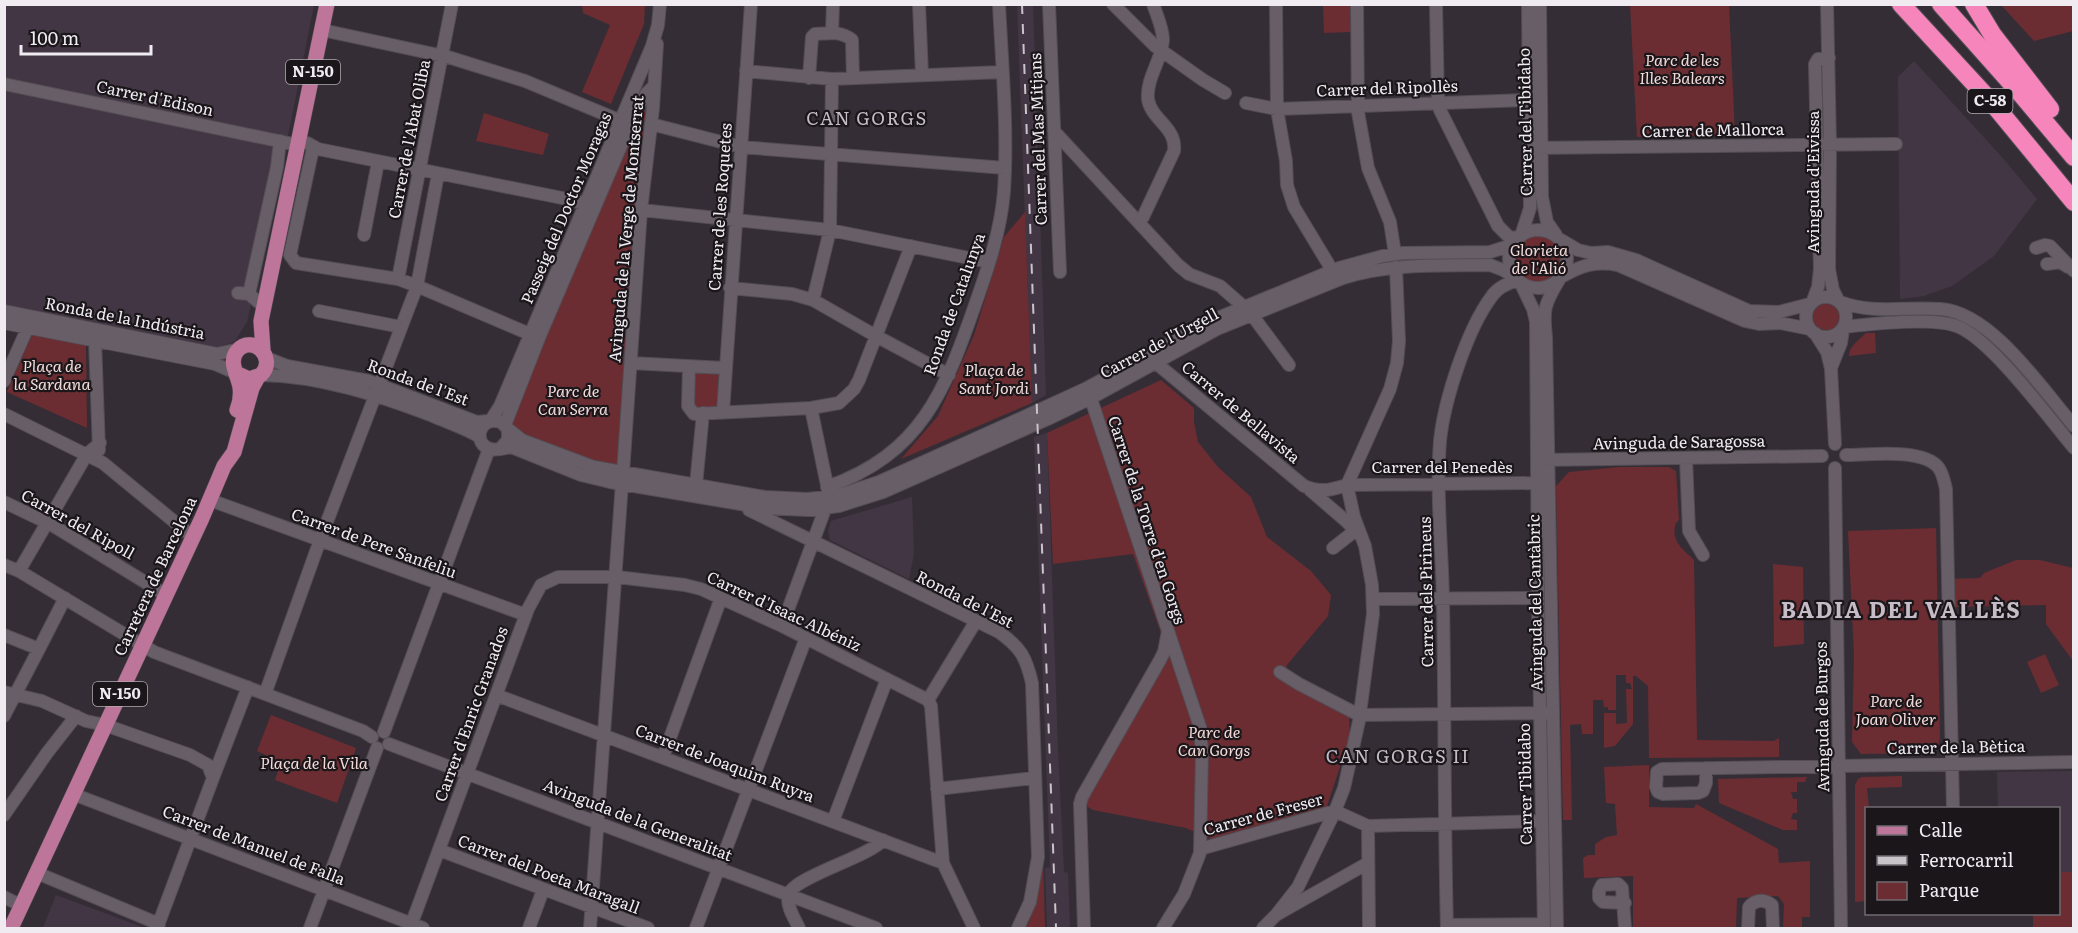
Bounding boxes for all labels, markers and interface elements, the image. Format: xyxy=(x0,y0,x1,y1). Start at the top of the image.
scale bar xyxy=(21,18,152,56)
text: 100 m xyxy=(30,24,79,51)
park label: Parc de les Illes Balears xyxy=(1639,47,1725,89)
street label: Carrer del Tibidabo xyxy=(1511,48,1537,196)
street label: Carrer del Mas Mitjans xyxy=(1022,53,1052,226)
street label: Carrer de l'Abat Oliba xyxy=(381,57,435,221)
road number: N-150 xyxy=(286,60,340,84)
street label: Carrer d'Edison xyxy=(94,73,216,121)
street label: Carrer del Ripollès xyxy=(1316,73,1458,101)
road number: C-58 xyxy=(1968,89,2012,113)
street label: Avinguda de la Verge de Montserrat xyxy=(601,94,649,364)
district label: CAN GORGS xyxy=(806,104,928,131)
street label: Passeig del Doctor Moragas xyxy=(514,108,616,307)
street label: Avinguda d'Eivissa xyxy=(1800,110,1824,253)
street label: Carrer de Mallorca xyxy=(1641,116,1785,142)
street label: Carrer de les Roquetes xyxy=(701,122,737,292)
street label: Ronda de Catalunya xyxy=(916,229,990,378)
park label: Glorieta de l'Alió xyxy=(1510,237,1569,279)
street label: Ronda de la Indústria xyxy=(43,290,207,344)
street label: Carrer de l'Urgell xyxy=(1095,301,1222,384)
street label: Ronda de l'Est xyxy=(364,352,473,411)
park label: Plaça de la Sardana xyxy=(13,353,91,395)
street label: Carrer de Bellavista xyxy=(1177,354,1307,468)
park label: Plaça de Sant Jordi xyxy=(959,357,1029,399)
park label: Parc de Can Serra xyxy=(538,378,609,420)
street label: Carrer de la Torre d'en Gorgs xyxy=(1103,412,1193,627)
street label: Avinguda de Saragossa xyxy=(1593,427,1766,455)
street label: Carrer del Penedès xyxy=(1371,454,1513,478)
street label: Carrer del Ripoll xyxy=(17,482,140,564)
street label: Carretera de Barcelona xyxy=(107,491,202,659)
street label: Carrer de Pere Sanfeliu xyxy=(288,501,460,583)
street label: Avinguda del Cantàbric xyxy=(1520,514,1548,692)
street label: Carrer dels Pirineus xyxy=(1412,516,1438,668)
street label: Ronda de l'Est xyxy=(913,563,1019,633)
street label: Carrer d'Isaac Albéniz xyxy=(703,564,866,657)
district label: BADIA DEL VALLÈS xyxy=(1781,592,2021,625)
street label: Carrer d'Enric Granados xyxy=(427,623,513,805)
street label: Avinguda de Burgos xyxy=(1808,641,1834,793)
road number: N-150 xyxy=(93,682,147,706)
park label: Parc de Joan Oliver xyxy=(1856,688,1936,730)
street label: Carrer de Joaquim Ruyra xyxy=(632,717,819,807)
park label: Parc de Can Gorgs xyxy=(1178,719,1250,761)
street label: Carrer Tibidabo xyxy=(1511,723,1537,845)
street label: Carrer de la Bètica xyxy=(1886,733,2026,759)
district label: CAN GORGS II xyxy=(1326,742,1470,769)
park label: Plaça de la Vila xyxy=(260,750,369,774)
street label: Avinguda de la Generalitat xyxy=(540,772,737,866)
street label: Carrer de Freser xyxy=(1200,785,1325,840)
street label: Carrer de Manuel de Falla xyxy=(160,798,350,890)
legend xyxy=(1865,807,2060,915)
text: Calle xyxy=(1919,816,1962,843)
street label: Carrer del Poeta Maragall xyxy=(455,827,644,919)
text: Ferrocarril xyxy=(1919,846,2013,873)
text: Parque xyxy=(1919,876,1979,903)

